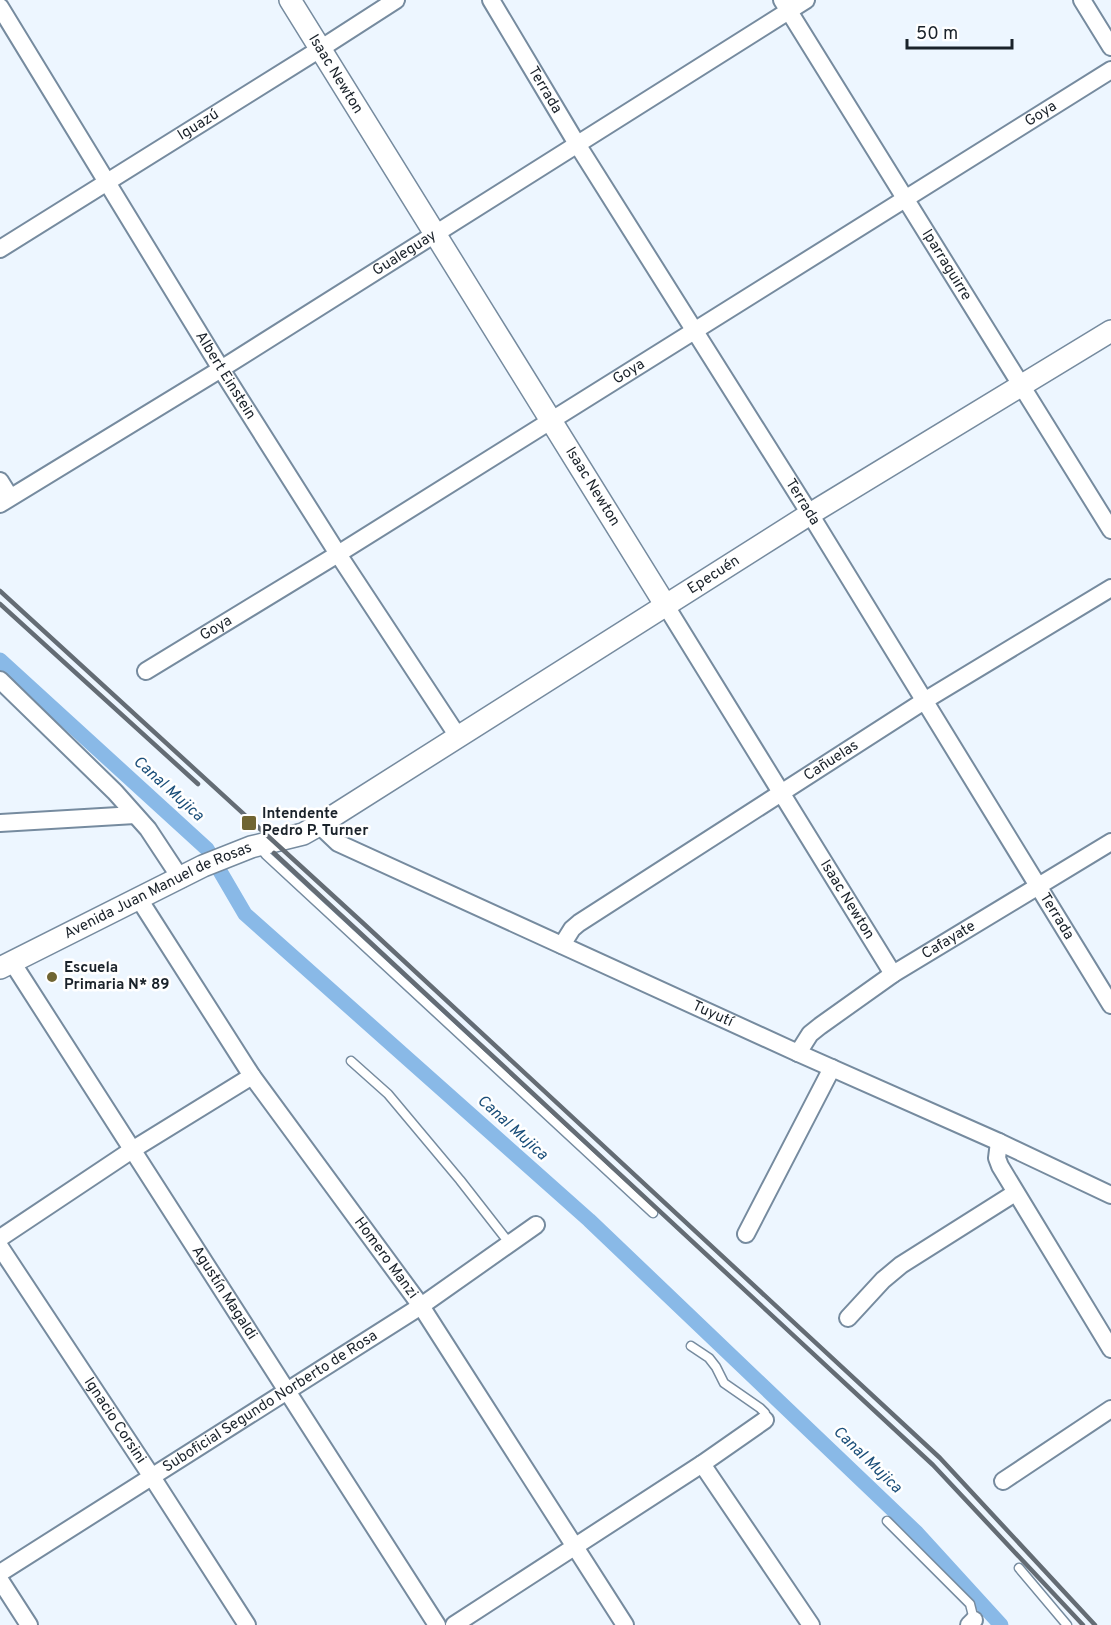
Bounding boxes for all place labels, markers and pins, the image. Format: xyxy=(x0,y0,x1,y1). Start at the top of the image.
place label: Intendente Pedro P. Turner xyxy=(262,805,369,841)
marker: Intendente Pedro P. Turner xyxy=(240,814,258,832)
place label: Escuela Primaria N* 89 xyxy=(64,959,170,995)
marker: Escuela Primaria N* 89 xyxy=(45,970,59,984)

